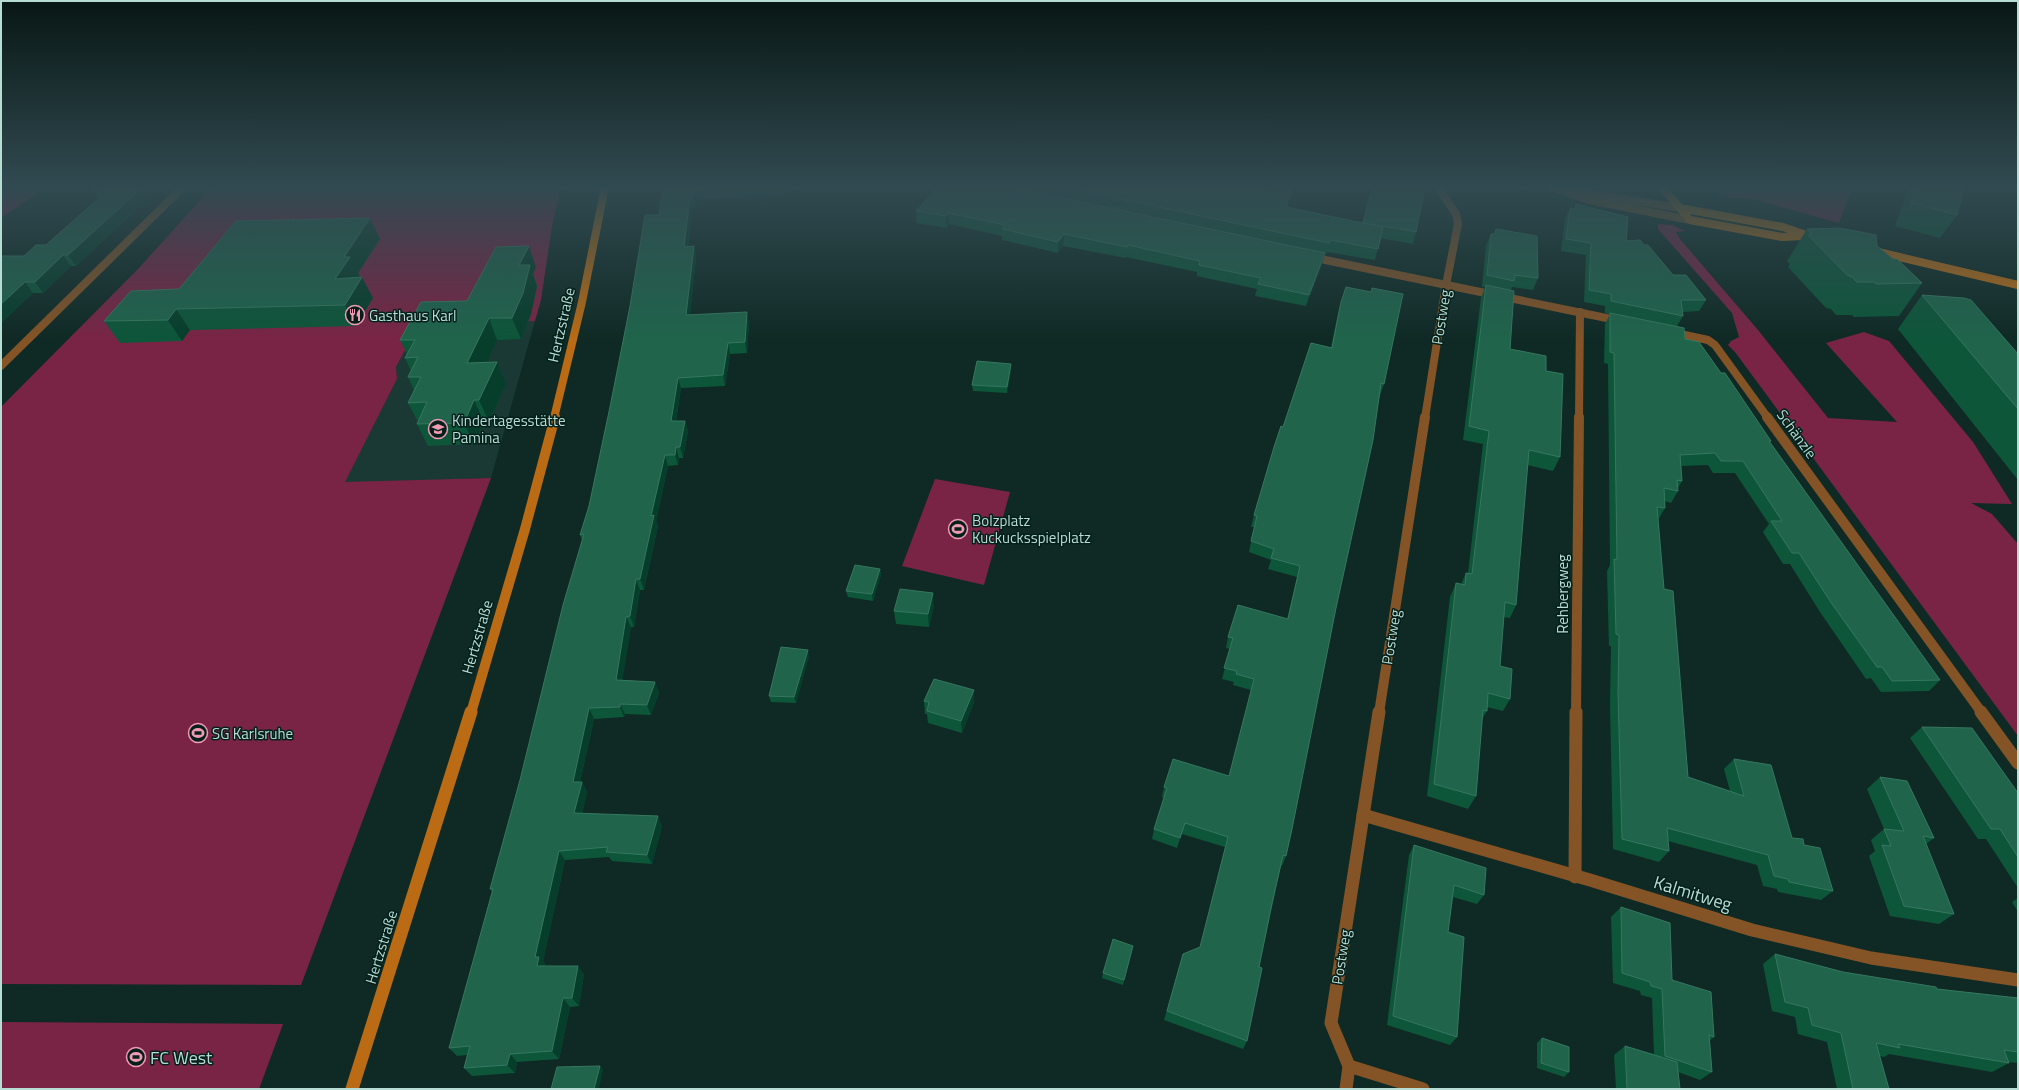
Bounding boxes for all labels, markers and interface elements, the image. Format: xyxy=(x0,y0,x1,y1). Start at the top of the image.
street label: Hertzstraße xyxy=(541,285,581,365)
street label: Postweg xyxy=(1425,287,1457,346)
restaurant icon: Gasthaus Karl xyxy=(344,304,366,326)
place label: Gasthaus Karl xyxy=(369,304,457,327)
street label: Schänzle xyxy=(1771,405,1823,463)
place label: Kindertagesstätte Pamina xyxy=(452,409,565,449)
school or university icon: Kindertagesstätte Pamina xyxy=(427,418,449,440)
place label: Bolzplatz Kuckucksspielplatz xyxy=(972,509,1091,549)
sports icon: Bolzplatz Kuckucksspielplatz xyxy=(947,518,969,540)
street label: Rehbergweg xyxy=(1551,554,1574,634)
street label: Hertzstraße xyxy=(455,597,499,677)
street label: Postweg xyxy=(1375,607,1407,666)
sports icon: SG Karlsruhe xyxy=(187,722,209,744)
place label: SG Karlsruhe xyxy=(212,722,293,745)
street label: Kalmitweg xyxy=(1650,868,1736,918)
street label: Hertzstraße xyxy=(359,907,403,987)
street label: Postweg xyxy=(1325,927,1357,986)
place label: FC West xyxy=(150,1044,213,1071)
sports icon: FC West xyxy=(125,1046,147,1068)

